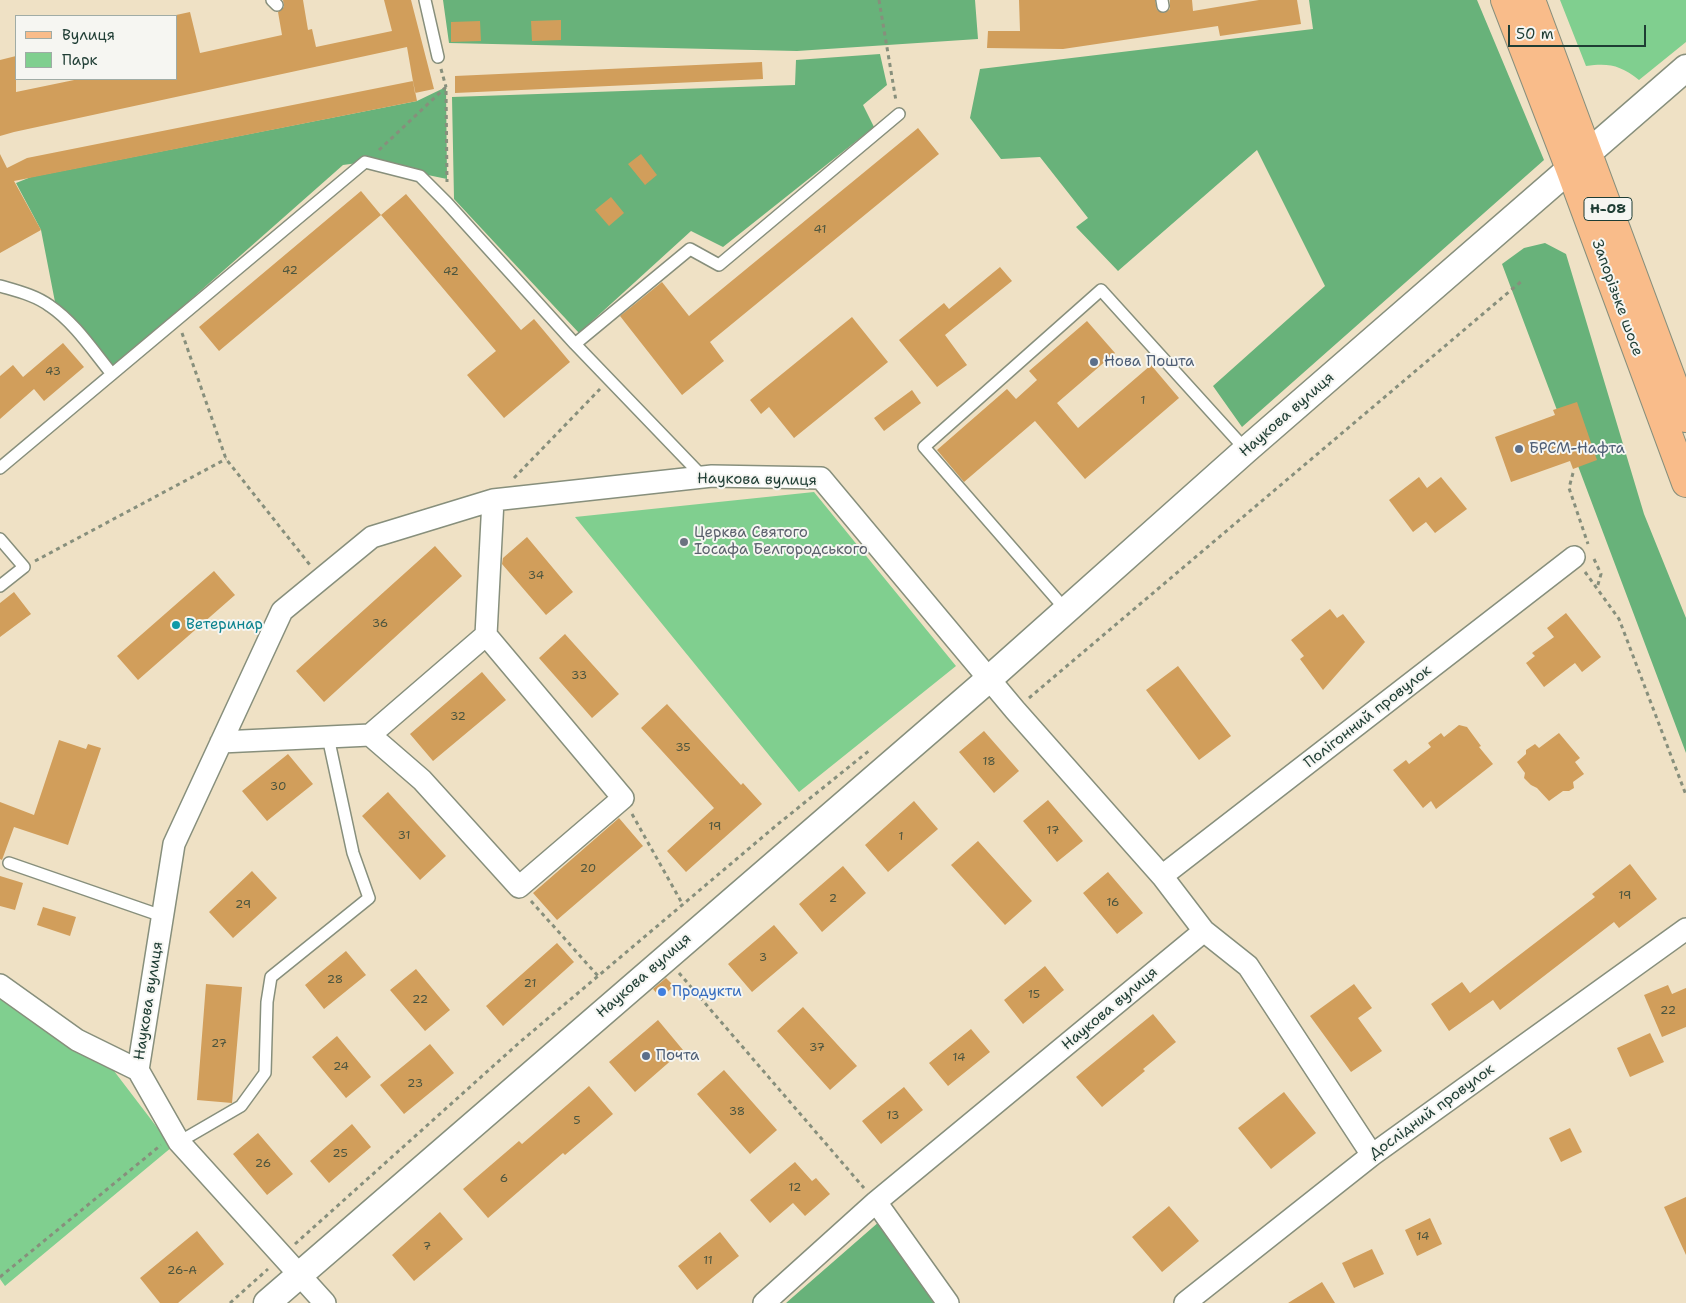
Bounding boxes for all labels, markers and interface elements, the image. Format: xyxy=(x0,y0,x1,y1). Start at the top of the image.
legend xyxy=(15,15,178,80)
scale bar xyxy=(1511,15,1648,47)
text: 50 m xyxy=(1516,24,1554,44)
text: Вулиця xyxy=(62,25,115,45)
text: Парк xyxy=(62,50,98,70)
road number: Н-08 xyxy=(1584,198,1632,220)
house number: 41 xyxy=(814,223,826,237)
street label: Запорізьке шосе xyxy=(1588,237,1646,359)
house number: 42 xyxy=(282,264,298,278)
house number: 42 xyxy=(443,265,459,279)
place label: Нова Пошта xyxy=(1104,353,1194,371)
marker: Нова Пошта xyxy=(1088,356,1100,368)
house number: 43 xyxy=(45,365,61,379)
street label: Наукова вулиця xyxy=(1236,369,1338,461)
house number: 1 xyxy=(1140,394,1146,408)
place label: БРСМ-Нафта xyxy=(1529,440,1625,458)
marker: БРСМ-Нафта xyxy=(1513,443,1525,455)
street label: Наукова вулиця xyxy=(697,470,817,490)
place label: Церква Святого Іосафа Белгородського xyxy=(694,524,868,559)
marker: Церква Святого Іосафа Белгородського xyxy=(678,536,690,548)
house number: 34 xyxy=(528,569,544,583)
place label: Ветеринар xyxy=(186,616,263,634)
house number: 36 xyxy=(372,617,388,631)
marker: Ветеринар xyxy=(170,619,182,631)
street label: Полігонний провулок xyxy=(1301,662,1435,772)
house number: 33 xyxy=(571,669,587,683)
house number: 32 xyxy=(450,710,466,724)
house number: 35 xyxy=(675,741,691,755)
house number: 18 xyxy=(982,755,996,769)
house number: 30 xyxy=(270,780,286,794)
house number: 19 xyxy=(709,820,721,834)
house number: 17 xyxy=(1047,824,1059,838)
house number: 31 xyxy=(398,829,410,843)
house number: 1 xyxy=(898,830,904,844)
house number: 20 xyxy=(580,862,596,876)
house number: 19 xyxy=(1619,889,1631,903)
house number: 2 xyxy=(829,892,837,906)
house number: 16 xyxy=(1106,896,1120,910)
house number: 29 xyxy=(235,898,251,912)
street label: Наукова вулиця xyxy=(593,930,695,1022)
street label: Наукова вулиця xyxy=(131,940,167,1062)
house number: 3 xyxy=(759,951,767,965)
street label: Наукова вулиця xyxy=(1058,964,1162,1054)
house number: 28 xyxy=(327,973,343,987)
house number: 21 xyxy=(524,977,536,991)
place label: Продукти xyxy=(672,983,742,1001)
marker: Продукти xyxy=(656,986,668,998)
house number: 15 xyxy=(1028,988,1040,1002)
house number: 22 xyxy=(412,993,428,1007)
house number: 22 xyxy=(1660,1004,1676,1018)
house number: 27 xyxy=(211,1037,227,1051)
house number: 37 xyxy=(809,1041,825,1055)
place label: Почта xyxy=(656,1047,699,1065)
marker: Почта xyxy=(640,1050,652,1062)
house number: 14 xyxy=(953,1051,965,1065)
house number: 24 xyxy=(333,1060,349,1074)
street label: Дослідний провулок xyxy=(1366,1060,1498,1164)
house number: 23 xyxy=(407,1077,423,1091)
house number: 38 xyxy=(729,1105,745,1119)
house number: 13 xyxy=(887,1109,899,1123)
house number: 5 xyxy=(573,1114,581,1128)
house number: 25 xyxy=(332,1147,348,1161)
house number: 26 xyxy=(255,1157,271,1171)
house number: 6 xyxy=(500,1172,508,1186)
house number: 12 xyxy=(789,1181,801,1195)
house number: 14 xyxy=(1417,1230,1429,1244)
house number: 7 xyxy=(423,1240,431,1254)
house number: 11 xyxy=(703,1254,713,1268)
house number: 26-А xyxy=(167,1264,197,1278)

